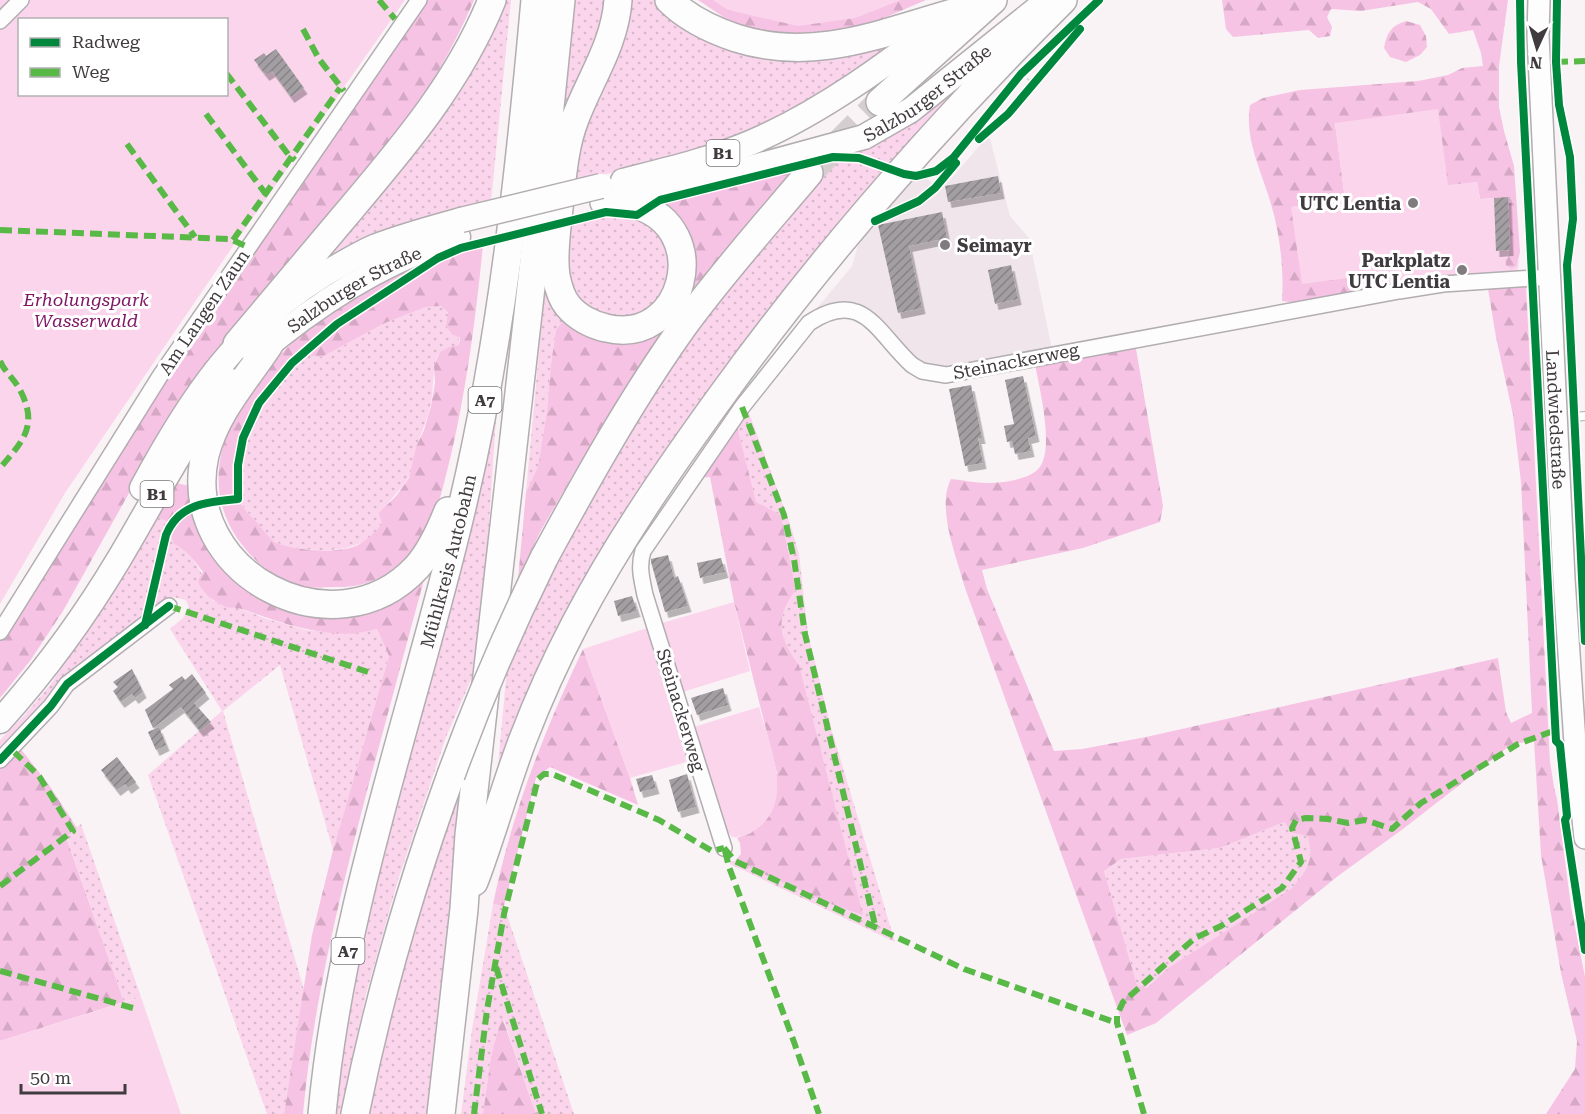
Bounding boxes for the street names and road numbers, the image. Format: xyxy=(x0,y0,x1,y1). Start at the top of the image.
street label: Salzburger Straße xyxy=(859,40,995,146)
road number: B1 xyxy=(706,140,740,166)
street label: Salzburger Straße xyxy=(283,241,424,337)
street label: Am Langen Zaun xyxy=(154,245,254,378)
street label: Steinackerweg xyxy=(951,338,1081,383)
street label: Landwiedstraße xyxy=(1543,349,1570,490)
road number: A7 xyxy=(468,387,502,413)
street label: Mühlkreis Autobahn xyxy=(416,472,480,650)
road number: B1 xyxy=(140,481,174,507)
street label: Steinackerweg xyxy=(652,646,710,775)
road number: A7 xyxy=(332,938,364,964)

